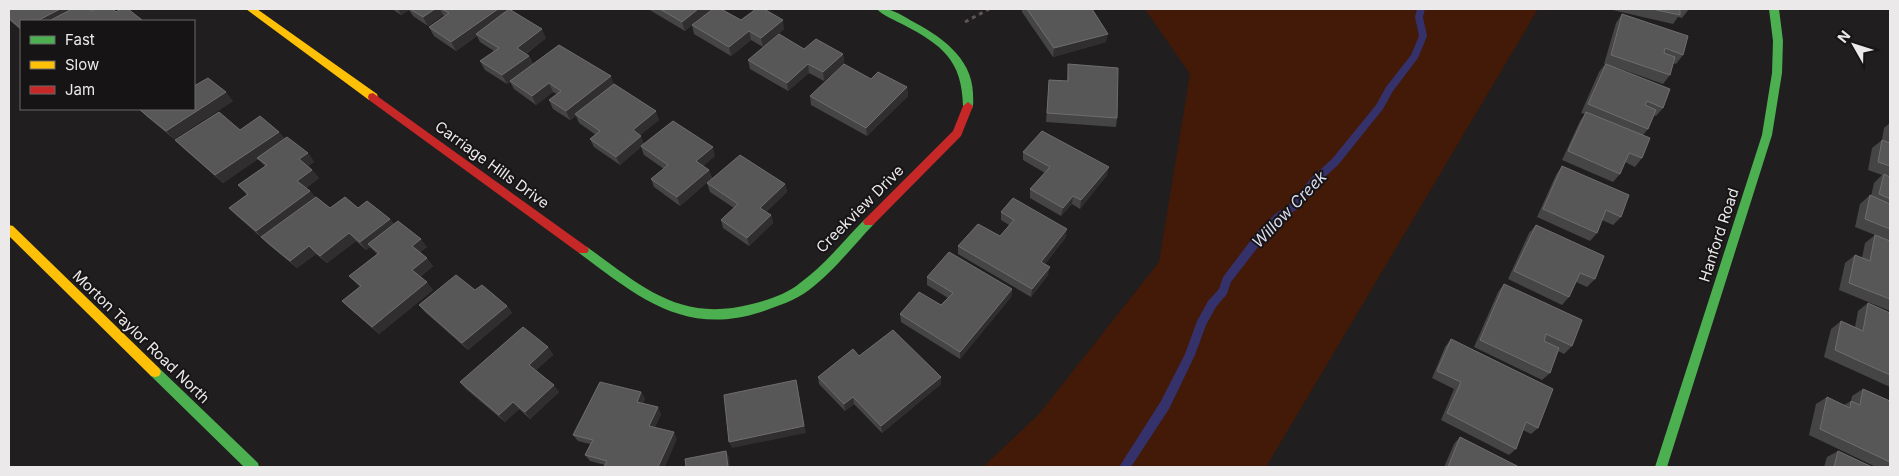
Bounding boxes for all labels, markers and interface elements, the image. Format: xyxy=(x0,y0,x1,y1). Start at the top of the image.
legend xyxy=(20,20,195,110)
north arrow xyxy=(1829,20,1879,70)
text: N xyxy=(1834,27,1853,46)
text: Fast xyxy=(65,30,95,49)
text: Slow xyxy=(65,55,99,74)
text: Jam xyxy=(65,80,95,99)
street label: Carriage Hills Drive xyxy=(431,117,553,212)
street label: Creekview Drive xyxy=(812,161,907,256)
water label: Willow Creek xyxy=(1247,166,1331,252)
street label: Hanford Road xyxy=(1694,186,1743,284)
street label: Morton Taylor Road North xyxy=(69,266,214,407)

